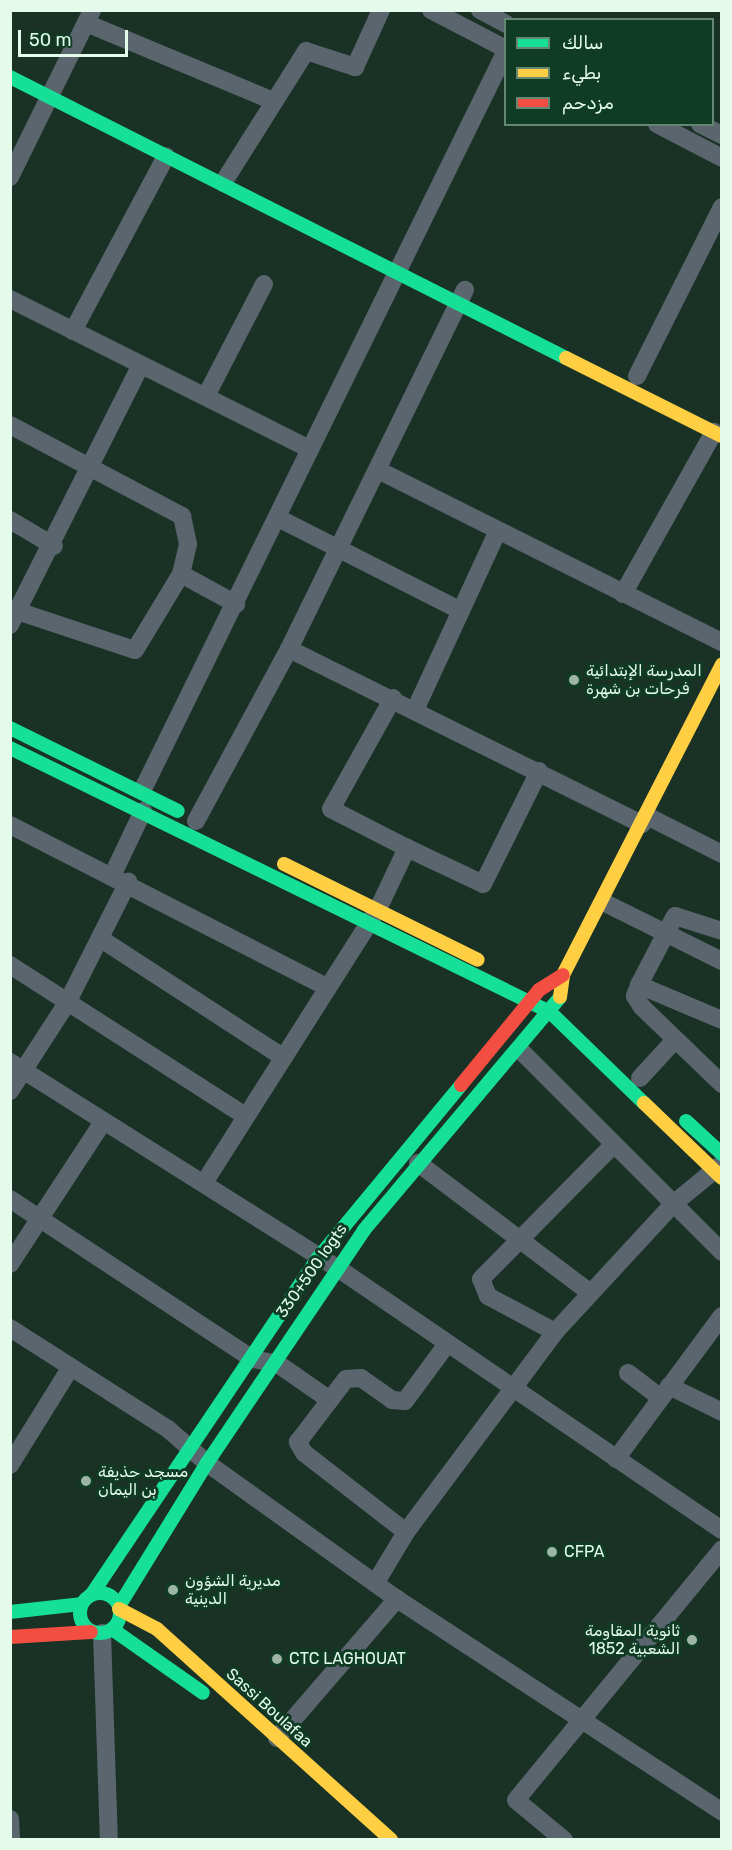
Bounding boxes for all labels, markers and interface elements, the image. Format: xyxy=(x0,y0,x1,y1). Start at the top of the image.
scale bar xyxy=(21,18,130,56)
legend xyxy=(504,18,714,126)
text: 50 m xyxy=(29,29,72,51)
text: سالك xyxy=(562,32,603,54)
text: بطيء xyxy=(562,62,601,84)
text: مزدحم xyxy=(562,92,614,114)
place label: المدرسة الإبتدائية فرحات بن شهرة xyxy=(586,661,702,699)
marker: المدرسة الإبتدائية فرحات بن شهرة xyxy=(567,673,581,687)
street label: 330+500 logts xyxy=(273,1220,351,1322)
place label: مسجد حذيفة بن اليمان xyxy=(98,1462,188,1500)
marker: مسجد حذيفة بن اليمان xyxy=(79,1474,93,1488)
place label: CFPA xyxy=(564,1542,604,1562)
marker: CFPA xyxy=(545,1545,559,1559)
place label: مديرية الشؤون الدينية xyxy=(185,1571,281,1609)
marker: مديرية الشؤون الدينية xyxy=(166,1583,180,1597)
place label: ثانوية المقاومة الشعبية 1852 xyxy=(585,1621,680,1659)
marker: ثانوية المقاومة الشعبية 1852 xyxy=(685,1633,699,1647)
place label: CTC LAGHOUAT xyxy=(289,1649,406,1669)
marker: CTC LAGHOUAT xyxy=(270,1652,284,1666)
street label: Sassi Boulafaa xyxy=(222,1664,316,1752)

